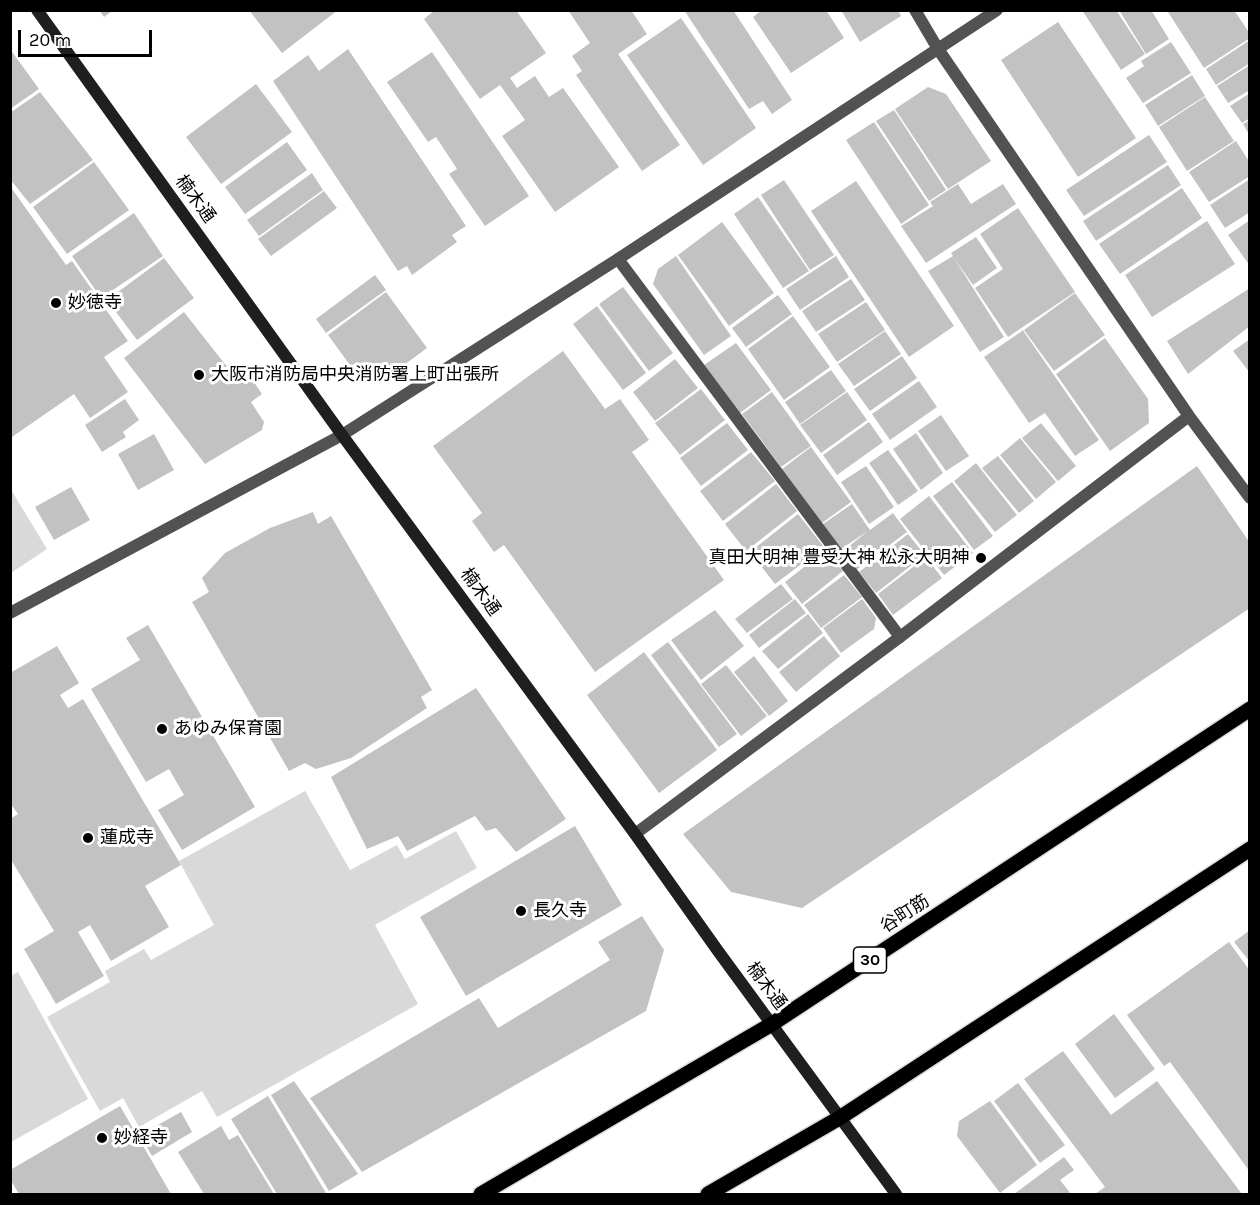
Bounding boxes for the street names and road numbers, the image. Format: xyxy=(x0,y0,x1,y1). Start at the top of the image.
street label: 楠木通 xyxy=(170,171,220,227)
street label: 楠木通 xyxy=(455,564,505,620)
street label: 谷町筋 xyxy=(876,890,934,938)
road number: 30 xyxy=(854,947,886,973)
street label: 楠木通 xyxy=(741,958,791,1014)

